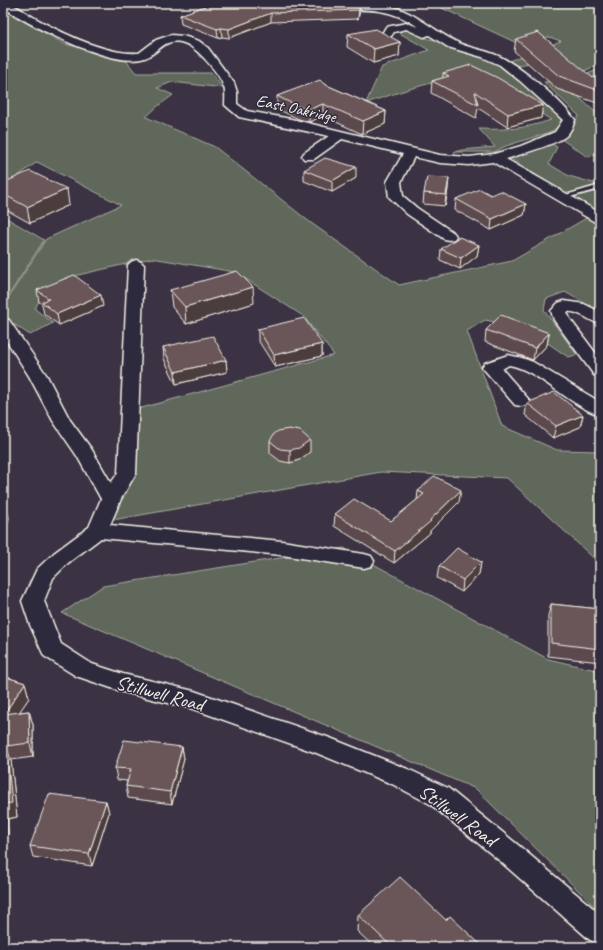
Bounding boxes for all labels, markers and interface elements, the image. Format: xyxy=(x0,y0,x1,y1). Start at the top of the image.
street label: East Oakridge xyxy=(254,90,339,127)
street label: Stillwell Road xyxy=(113,670,210,718)
street label: Stillwell Road xyxy=(414,779,504,854)

